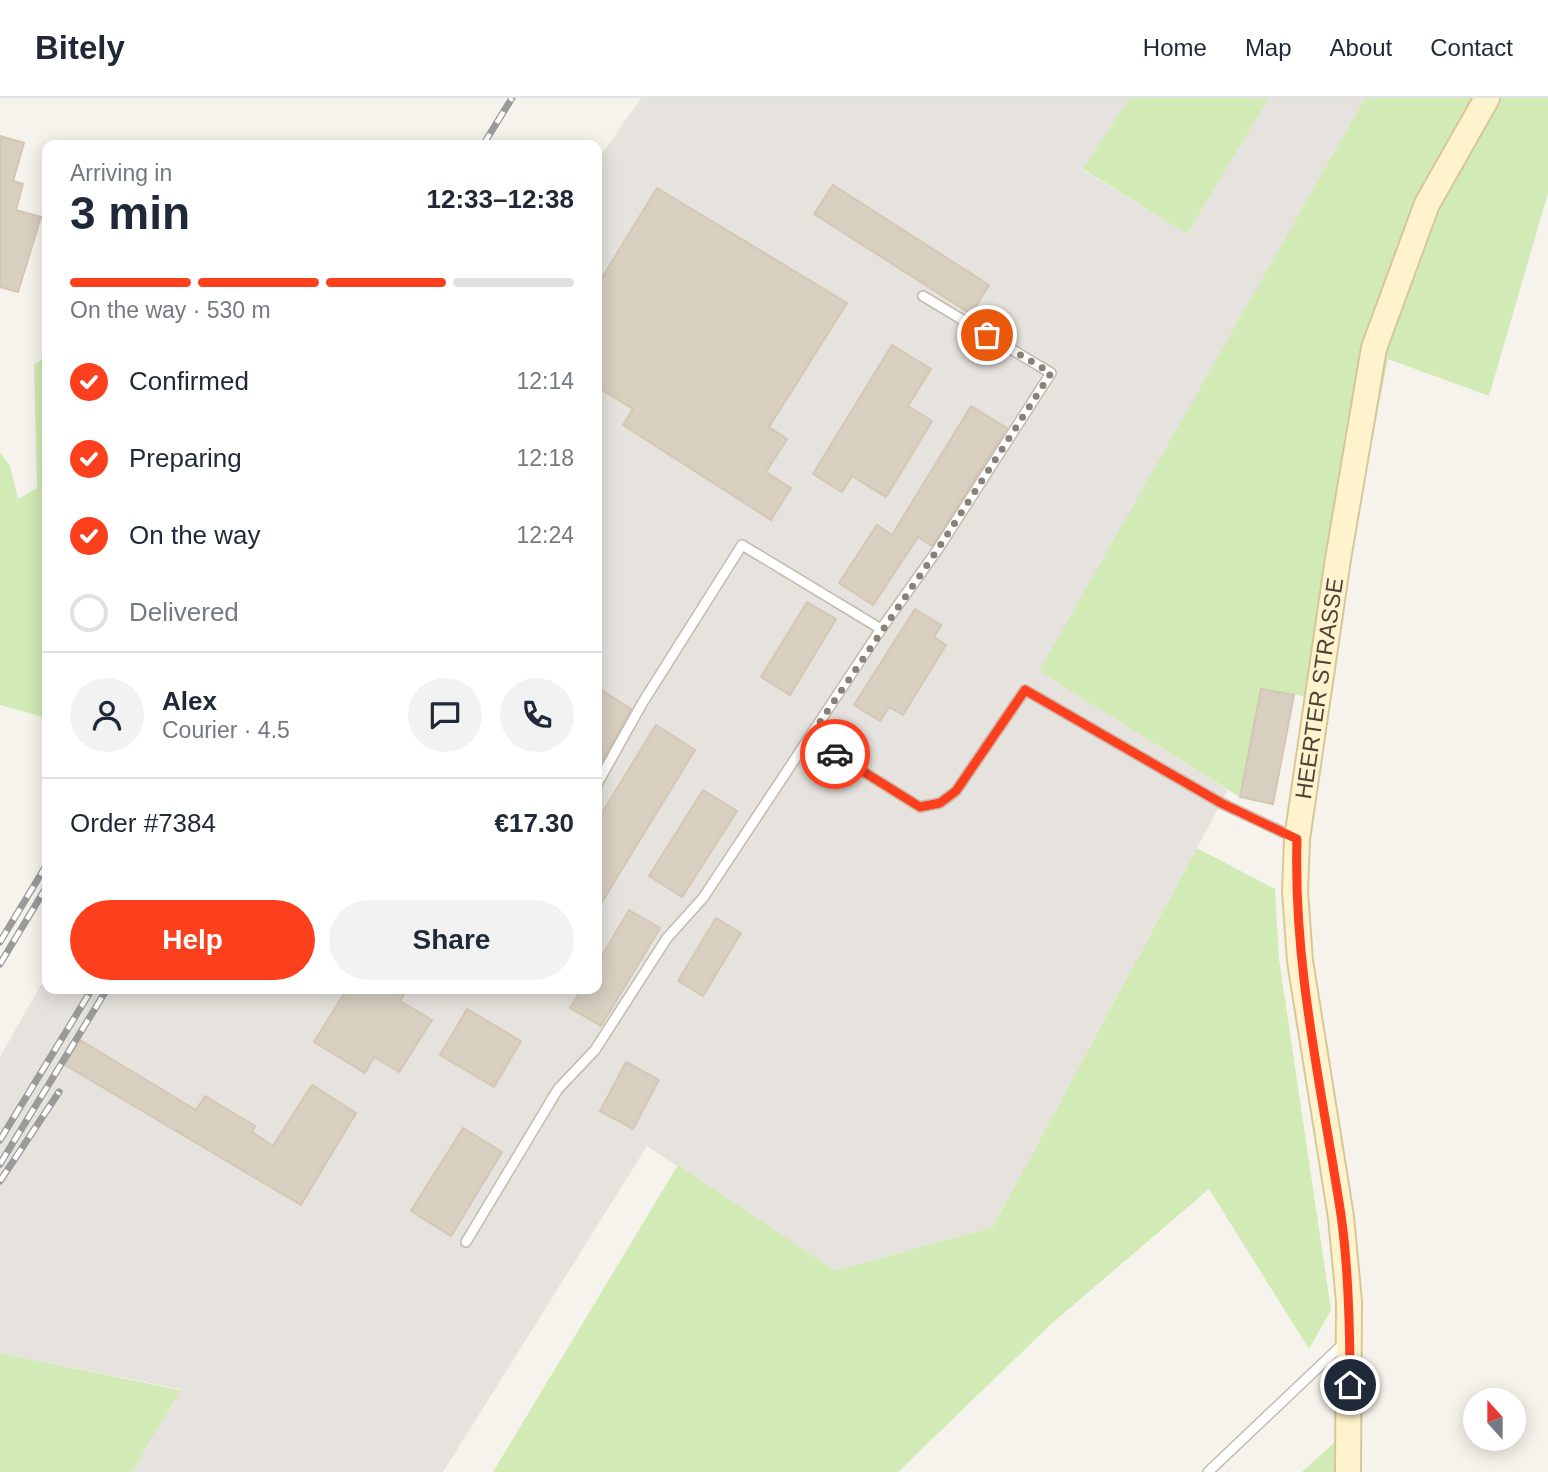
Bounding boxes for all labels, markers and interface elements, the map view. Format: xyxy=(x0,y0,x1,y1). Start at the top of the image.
text: Bitely xyxy=(35,29,125,66)
text: Home xyxy=(1143,34,1207,61)
text: Map xyxy=(1245,34,1292,61)
text: About xyxy=(1330,34,1392,61)
text: Contact xyxy=(1430,34,1513,61)
text: Arriving in xyxy=(70,160,172,186)
text: 12:33–12:38 xyxy=(427,184,574,214)
text: 3 min xyxy=(70,187,190,239)
text: On the way · 530 m xyxy=(70,297,271,323)
pin xyxy=(957,305,1017,365)
icon: bag xyxy=(968,316,1006,354)
icon: check xyxy=(70,363,108,401)
text: Confirmed xyxy=(129,366,249,396)
text: 12:14 xyxy=(516,368,574,394)
icon: check xyxy=(70,440,108,478)
text: Preparing xyxy=(129,443,242,473)
text: 12:18 xyxy=(516,445,574,471)
icon: check xyxy=(70,517,108,555)
text: On the way xyxy=(129,520,261,550)
text: 12:24 xyxy=(516,522,574,548)
street label: HEERTER STRASSE xyxy=(1290,576,1348,801)
text: Delivered xyxy=(129,597,239,627)
button: person xyxy=(70,678,144,752)
button: chat xyxy=(408,678,482,752)
button: phone xyxy=(500,678,574,752)
text: Alex xyxy=(162,686,217,716)
text: Courier · 4.5 xyxy=(162,717,290,743)
courier xyxy=(800,719,870,789)
icon: car xyxy=(816,735,854,773)
text: Order #7384 xyxy=(70,808,216,838)
text: €17.30 xyxy=(494,808,574,838)
button: Help xyxy=(70,900,315,980)
button: Share xyxy=(329,900,574,980)
pin xyxy=(1320,1355,1380,1415)
icon: home xyxy=(1331,1366,1369,1404)
north arrow xyxy=(1463,1388,1526,1451)
map controls xyxy=(1463,1388,1526,1451)

